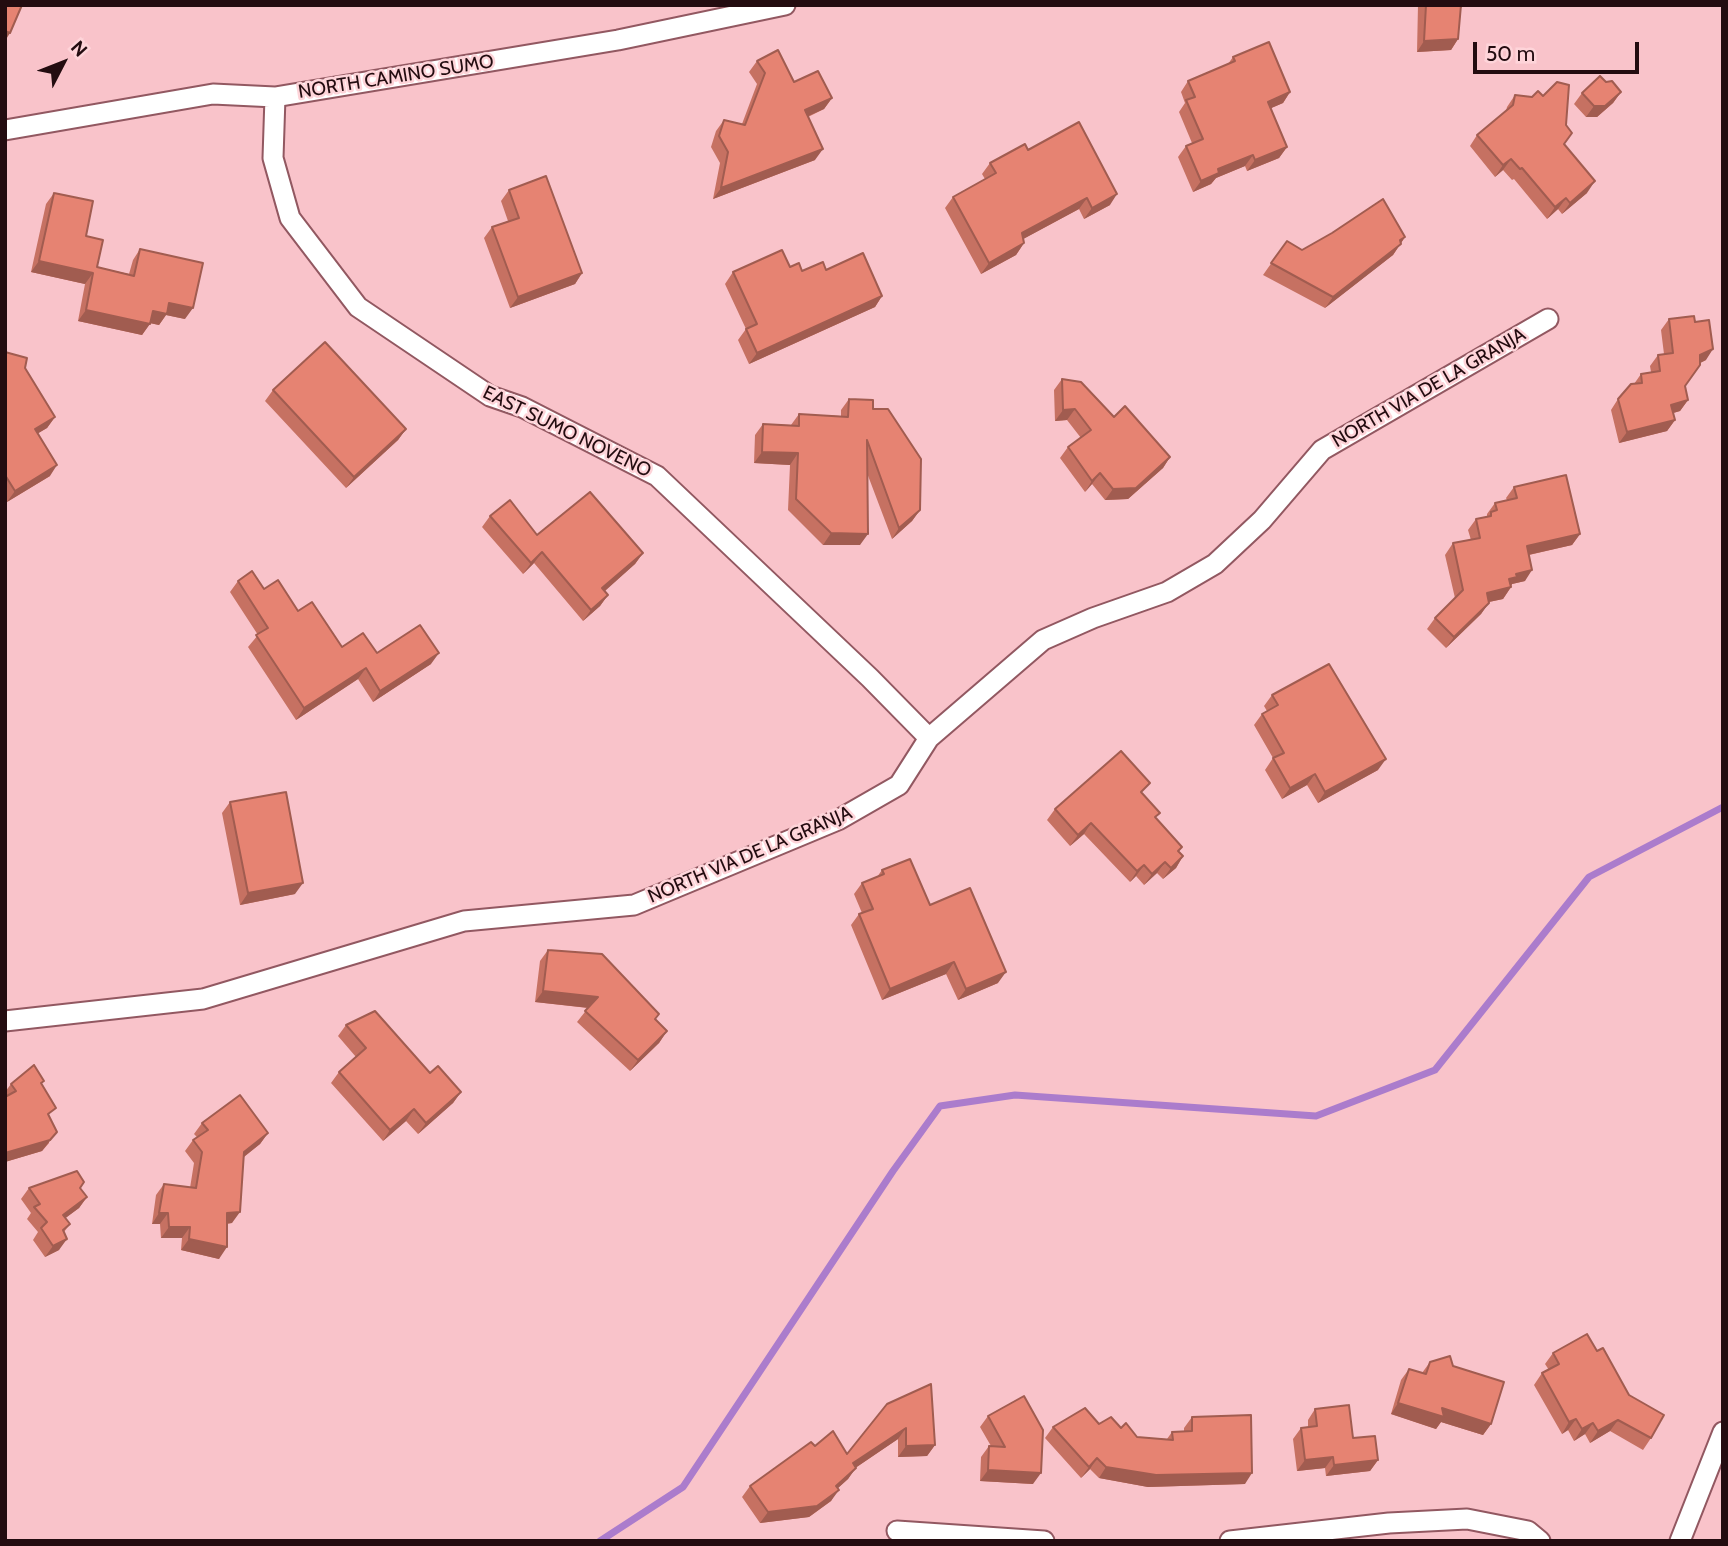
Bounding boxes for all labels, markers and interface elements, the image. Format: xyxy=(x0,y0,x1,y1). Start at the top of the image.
north arrow xyxy=(28,28,98,98)
scale bar xyxy=(1476,28,1642,72)
text: N xyxy=(66,36,92,61)
text: 50 m xyxy=(1486,41,1535,66)
street label: NORTH CAMINO SUMO xyxy=(297,50,495,104)
street label: NORTH VIA DE LA GRANJA xyxy=(1328,323,1530,453)
street label: EAST SUMO NOVENO xyxy=(479,381,655,483)
street label: NORTH VIA DE LA GRANJA xyxy=(645,802,855,908)

